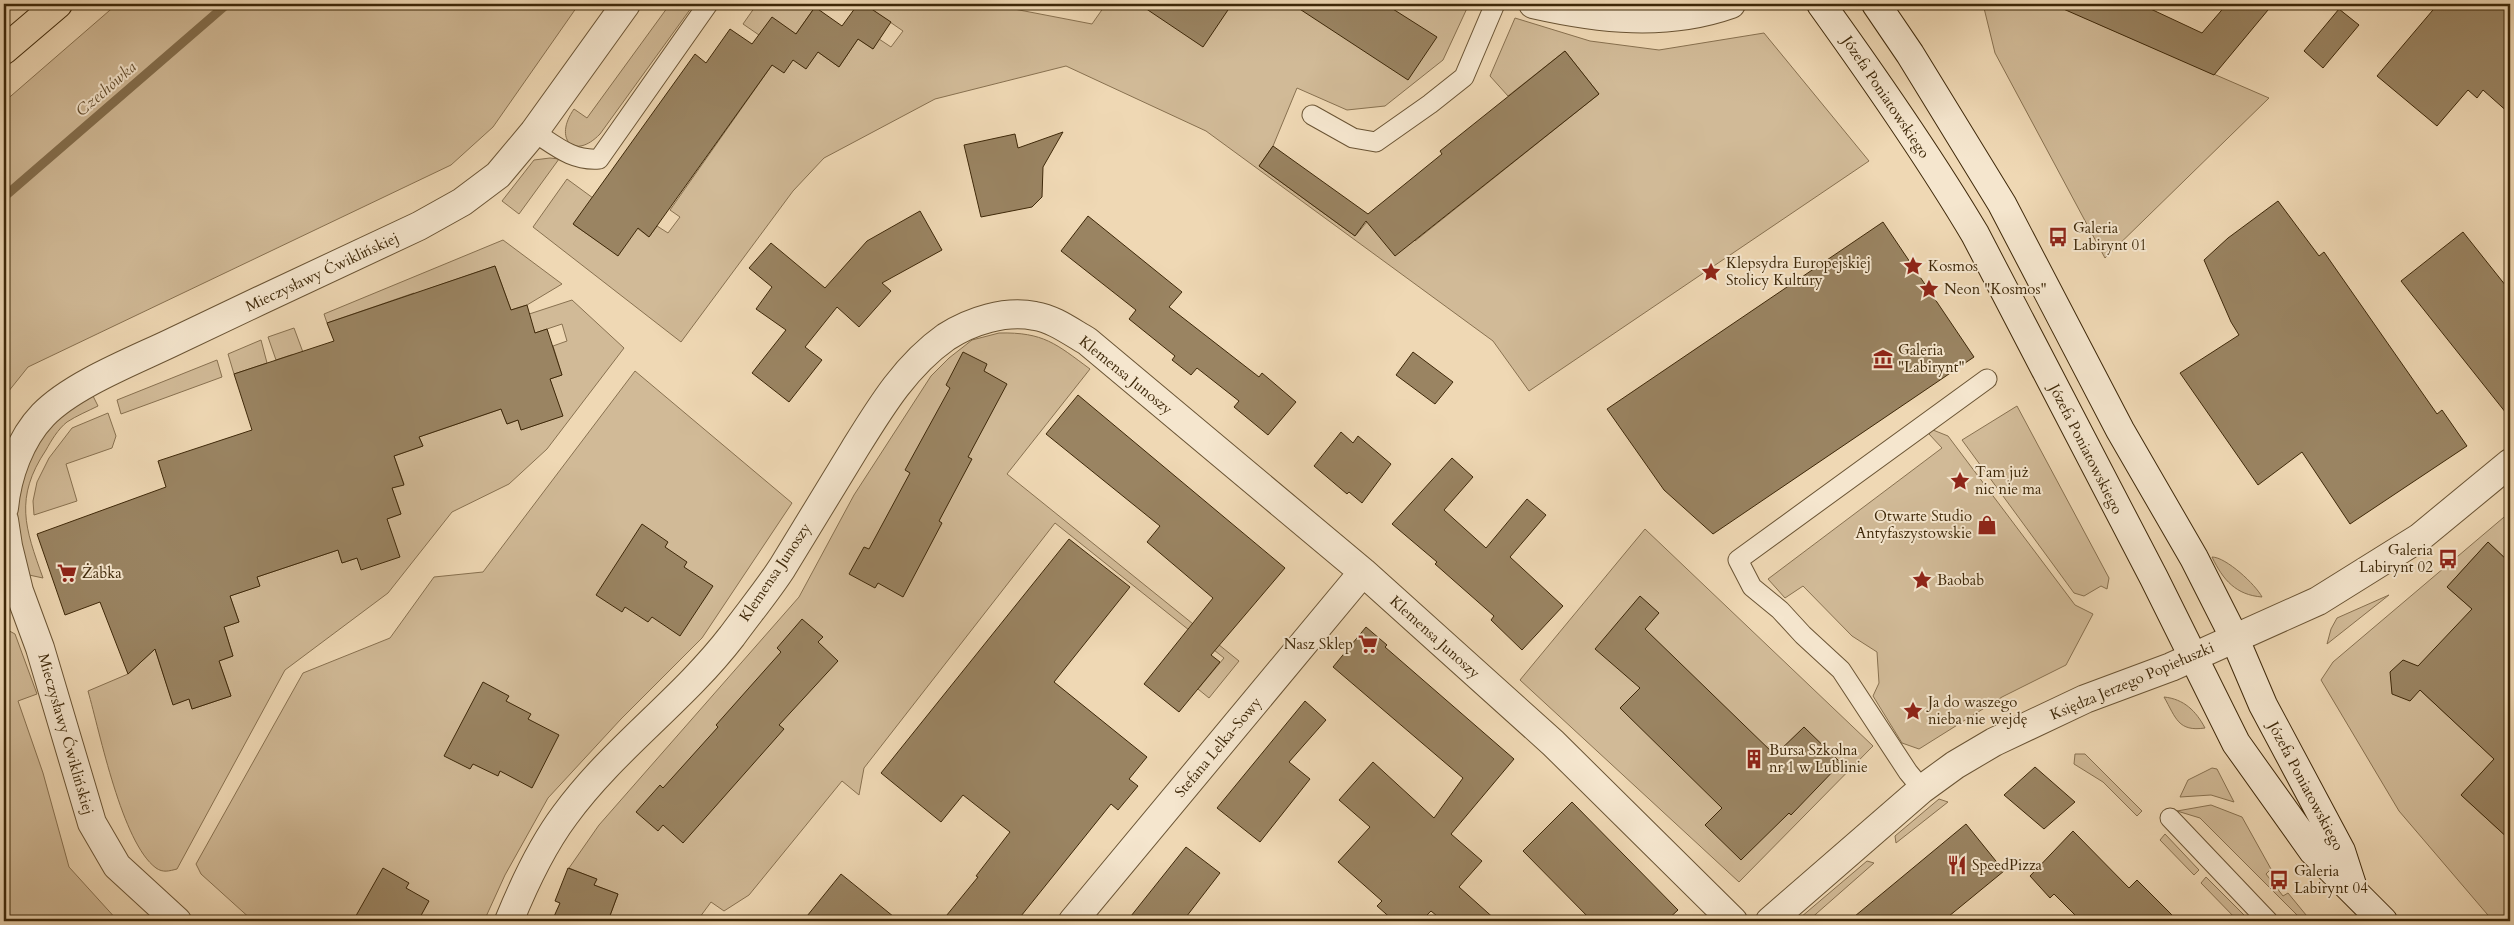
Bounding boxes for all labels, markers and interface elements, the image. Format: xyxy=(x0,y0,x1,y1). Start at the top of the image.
street label: Józefa Poniatowskiego xyxy=(1836,30,1934,162)
water label: Czechówka xyxy=(71,57,141,121)
place label: Galeria Labirynt 01 xyxy=(2073,218,2147,255)
bus stop icon: Galeria Labirynt 01 xyxy=(2047,226,2069,248)
street label: Mieczysławy Ćwiklińskiej xyxy=(242,228,402,316)
place label: Klepsydra Europejskiej Stolicy Kultury xyxy=(1726,253,1871,290)
place icon: Kosmos xyxy=(1902,255,1924,277)
place label: Kosmos xyxy=(1928,256,1978,276)
place icon: Klepsydra Europejskiej Stolicy Kultury xyxy=(1700,261,1722,283)
place icon: Neon "Kosmos" xyxy=(1918,278,1940,300)
place label: Neon "Kosmos" xyxy=(1944,279,2047,299)
street label: Klemensa Junoszy xyxy=(1075,331,1177,419)
place label: Galeria "Labirynt" xyxy=(1898,340,1965,377)
museum icon: Galeria "Labirynt" xyxy=(1872,348,1894,370)
street label: Józefa Poniatowskiego xyxy=(2044,379,2127,517)
place label: Tam już nic nie ma xyxy=(1975,462,2042,499)
place icon: Tam już nic nie ma xyxy=(1949,470,1971,492)
place label: Otwarte Studio Antyfaszystowskie xyxy=(1855,506,1972,543)
shop icon: Otwarte Studio Antyfaszystowskie xyxy=(1976,514,1998,536)
street label: Klemensa Junoszy xyxy=(735,519,815,625)
place label: Galeria Labirynt 02 xyxy=(2359,540,2434,577)
bus stop icon: Galeria Labirynt 02 xyxy=(2437,548,2459,570)
supermarket icon: Żabka xyxy=(56,562,78,584)
place label: Żabka xyxy=(82,563,122,583)
place icon: Baobab xyxy=(1911,569,1933,591)
place label: Baobab xyxy=(1937,570,1984,590)
street label: Klemensa Junoszy xyxy=(1386,591,1484,683)
supermarket icon: Nasz Sklep xyxy=(1357,633,1379,655)
place label: Nasz Sklep xyxy=(1284,634,1353,654)
street label: Księdza Jerzego Popiełuszki xyxy=(2047,637,2217,725)
street label: Mieczysławy Ćwiklińskiej xyxy=(33,651,99,817)
street label: Stefana Lelka-Sowy xyxy=(1170,692,1266,802)
place label: Ja do waszego nieba nie wejdę xyxy=(1926,692,2028,729)
place icon: Ja do waszego nieba nie wejdę xyxy=(1902,700,1924,722)
street label: Józefa Poniatowskiego xyxy=(2263,716,2349,854)
place label: Bursa Szkolna nr 1 w Lublinie xyxy=(1769,740,1868,777)
building icon: Bursa Szkolna nr 1 w Lublinie xyxy=(1743,748,1765,770)
restaurant icon: SpeedPizza xyxy=(1946,854,1968,876)
place label: SpeedPizza xyxy=(1972,855,2043,875)
place label: Galeria Labirynt 04 xyxy=(2294,861,2368,898)
bus stop icon: Galeria Labirynt 04 xyxy=(2268,869,2290,891)

